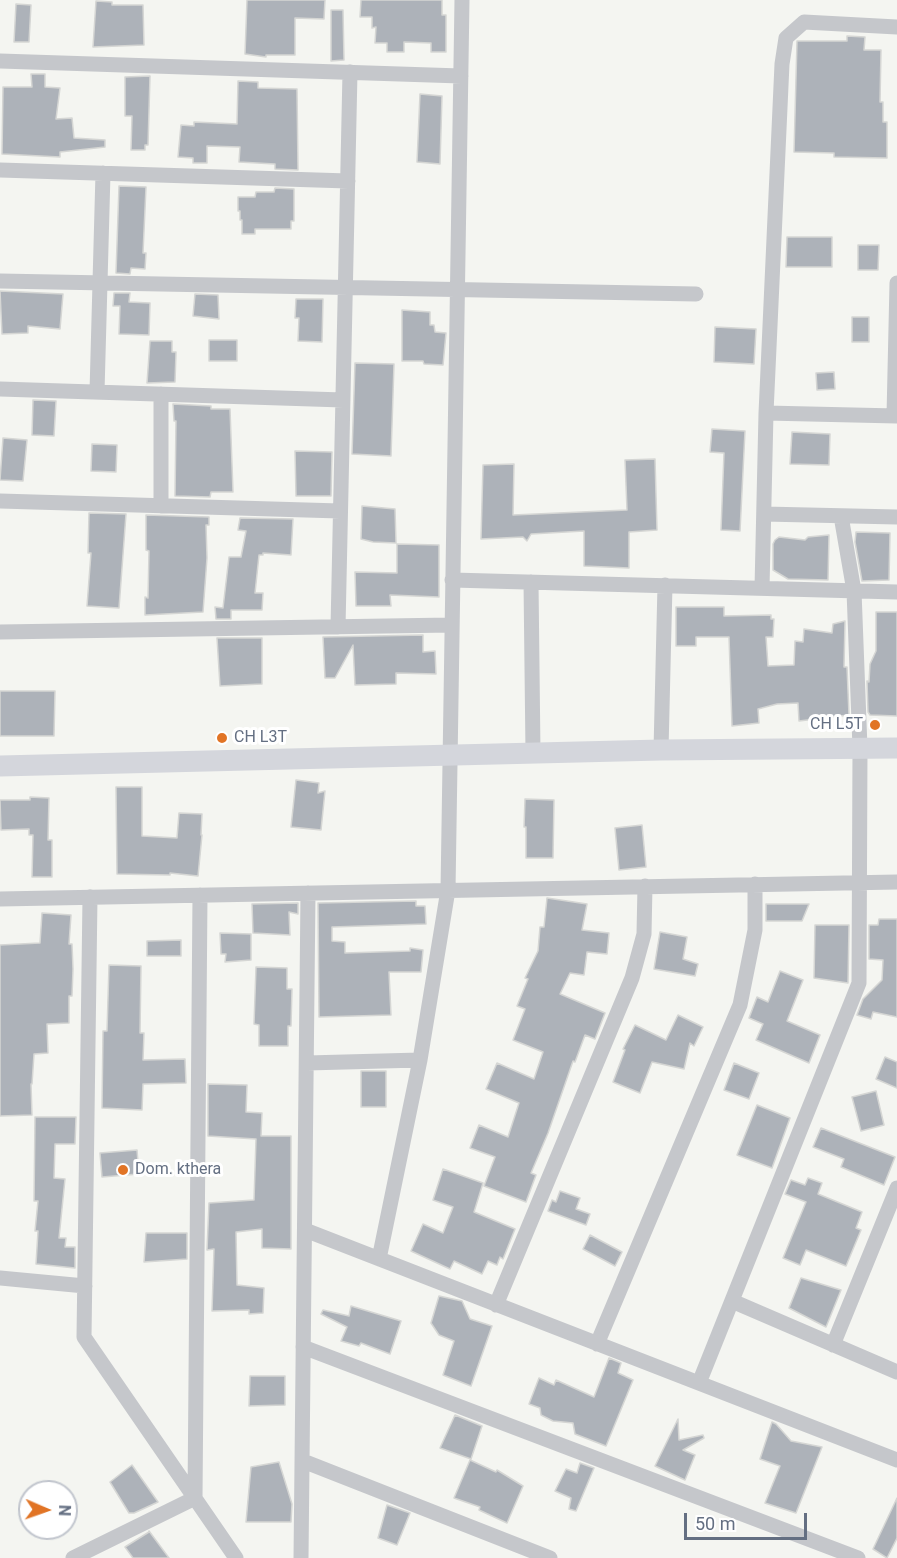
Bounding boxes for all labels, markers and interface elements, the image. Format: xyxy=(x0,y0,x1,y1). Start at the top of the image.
place label: CH L5T xyxy=(810,715,863,735)
marker: CH L5T xyxy=(868,718,882,732)
place label: CH L3T xyxy=(234,728,287,748)
marker: CH L3T xyxy=(215,731,229,745)
place label: Dom. kthera xyxy=(135,1160,221,1180)
marker: Dom. kthera xyxy=(116,1163,130,1177)
north arrow xyxy=(18,1480,78,1540)
scale bar xyxy=(687,1501,810,1539)
text: N xyxy=(55,1505,74,1517)
text: 50 m xyxy=(695,1513,735,1534)

